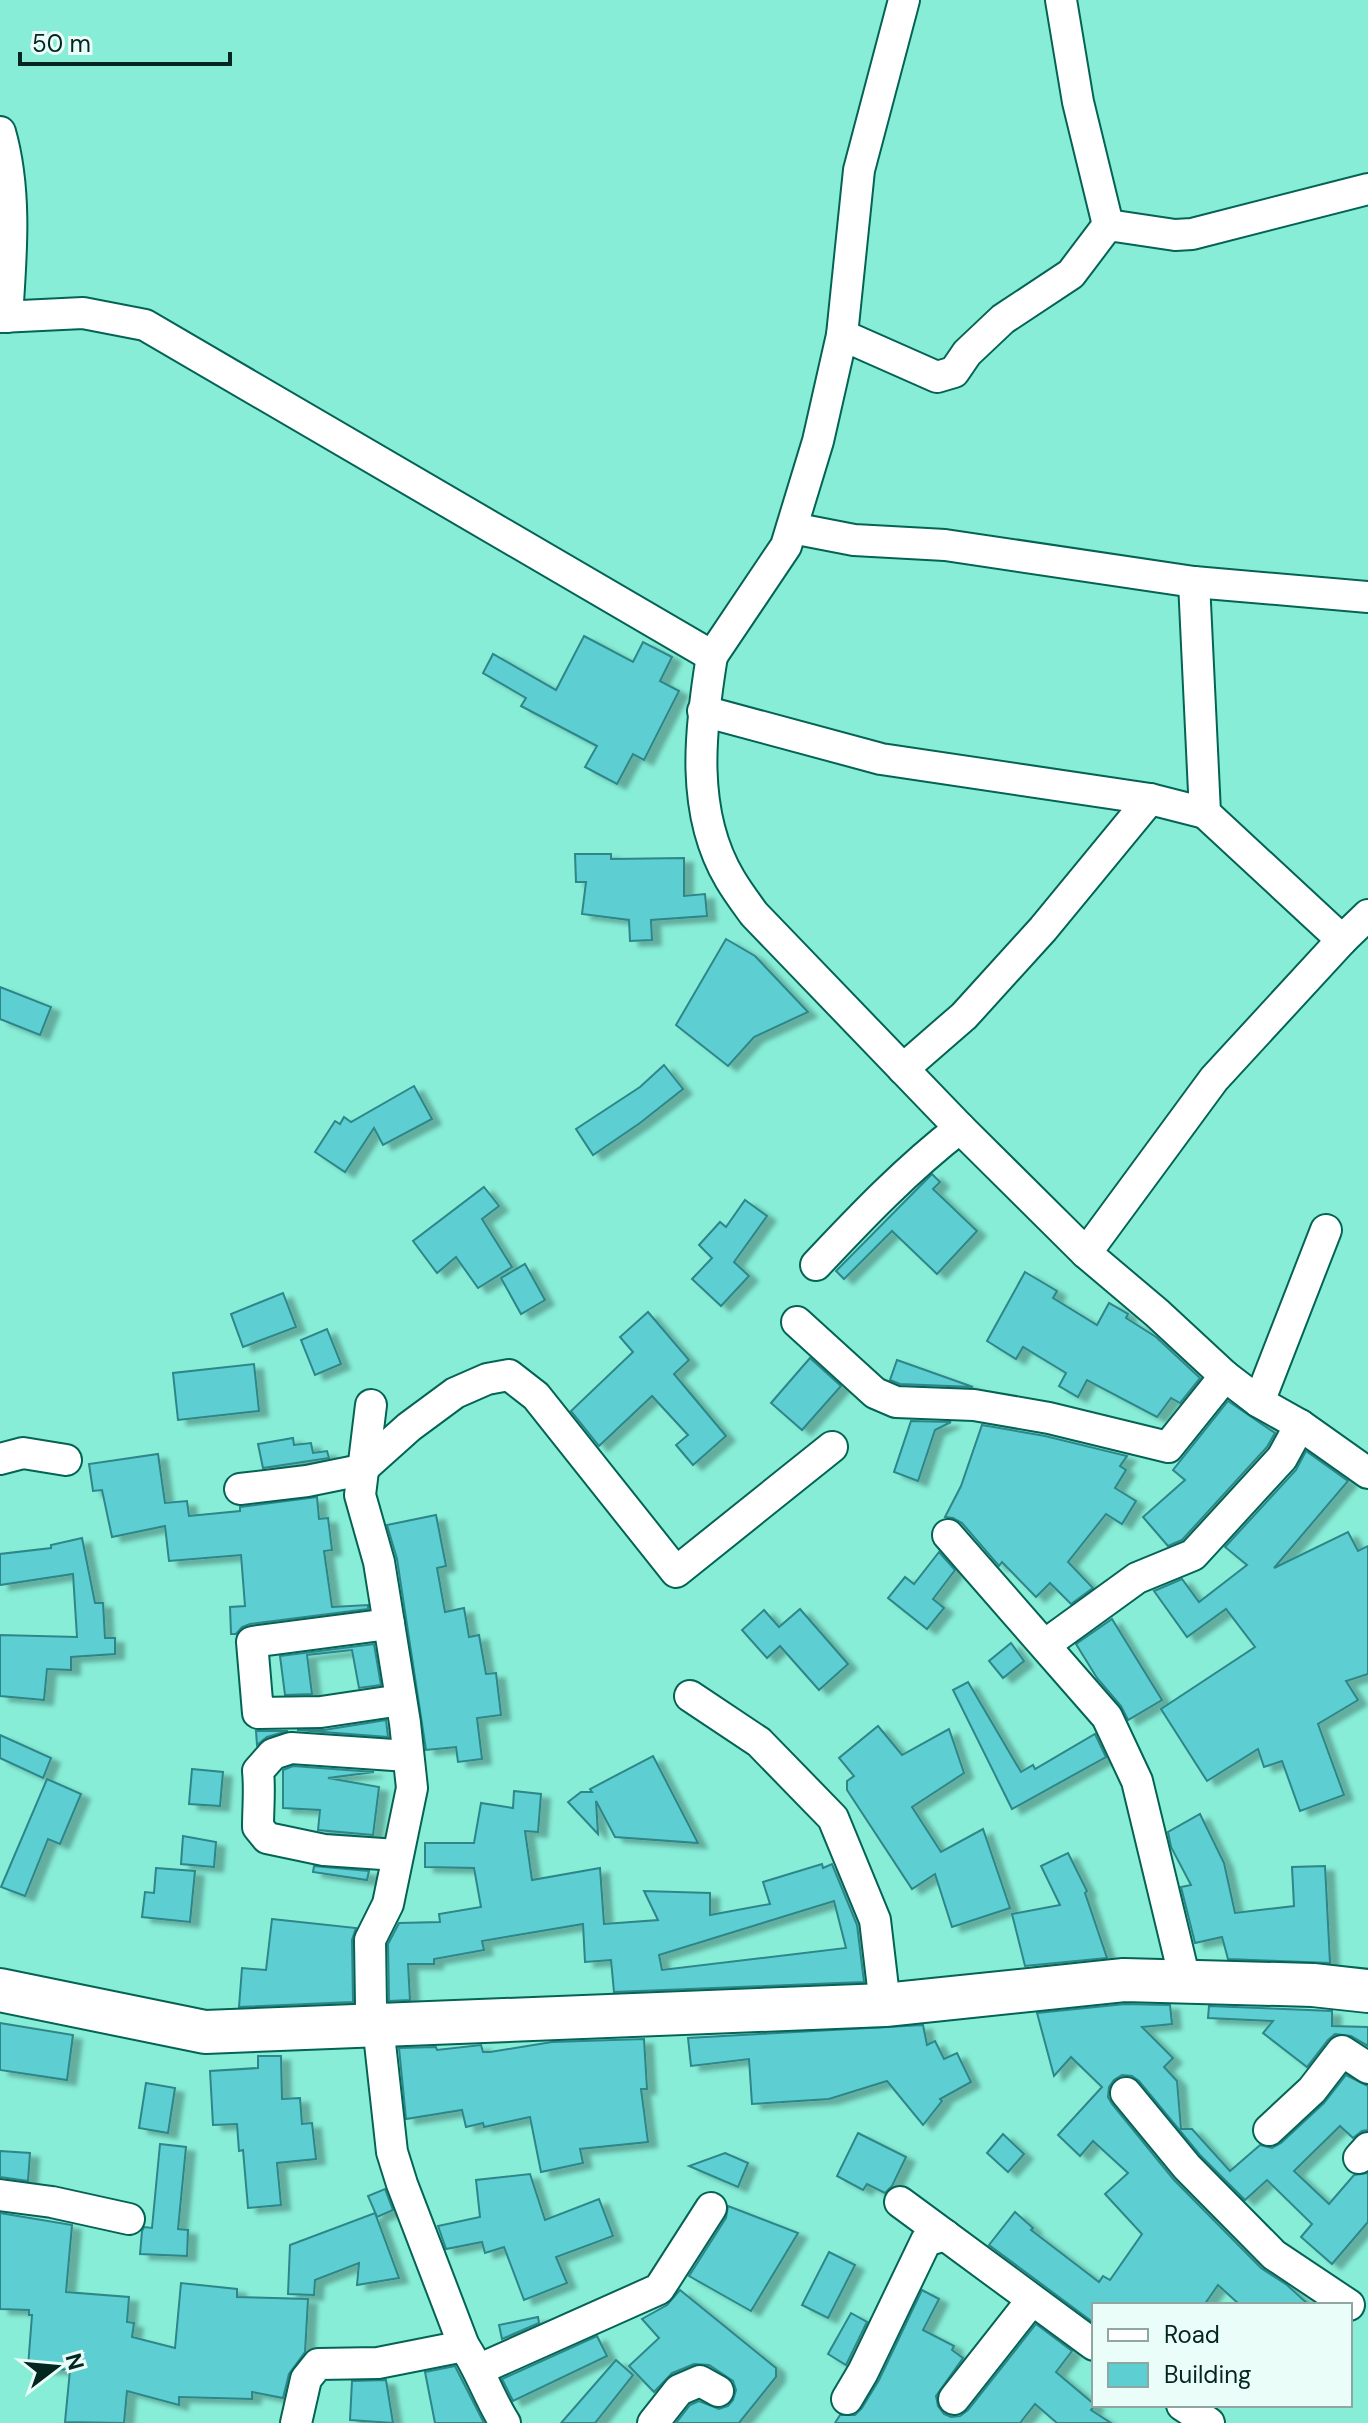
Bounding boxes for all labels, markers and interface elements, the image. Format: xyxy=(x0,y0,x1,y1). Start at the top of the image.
scale bar xyxy=(20,16,230,66)
text: 50 m xyxy=(32,28,91,59)
legend xyxy=(1092,2303,1352,2407)
text: Road xyxy=(1164,2319,1220,2350)
north arrow xyxy=(16,2327,96,2407)
text: N xyxy=(59,2350,91,2373)
text: Building xyxy=(1164,2359,1251,2390)

